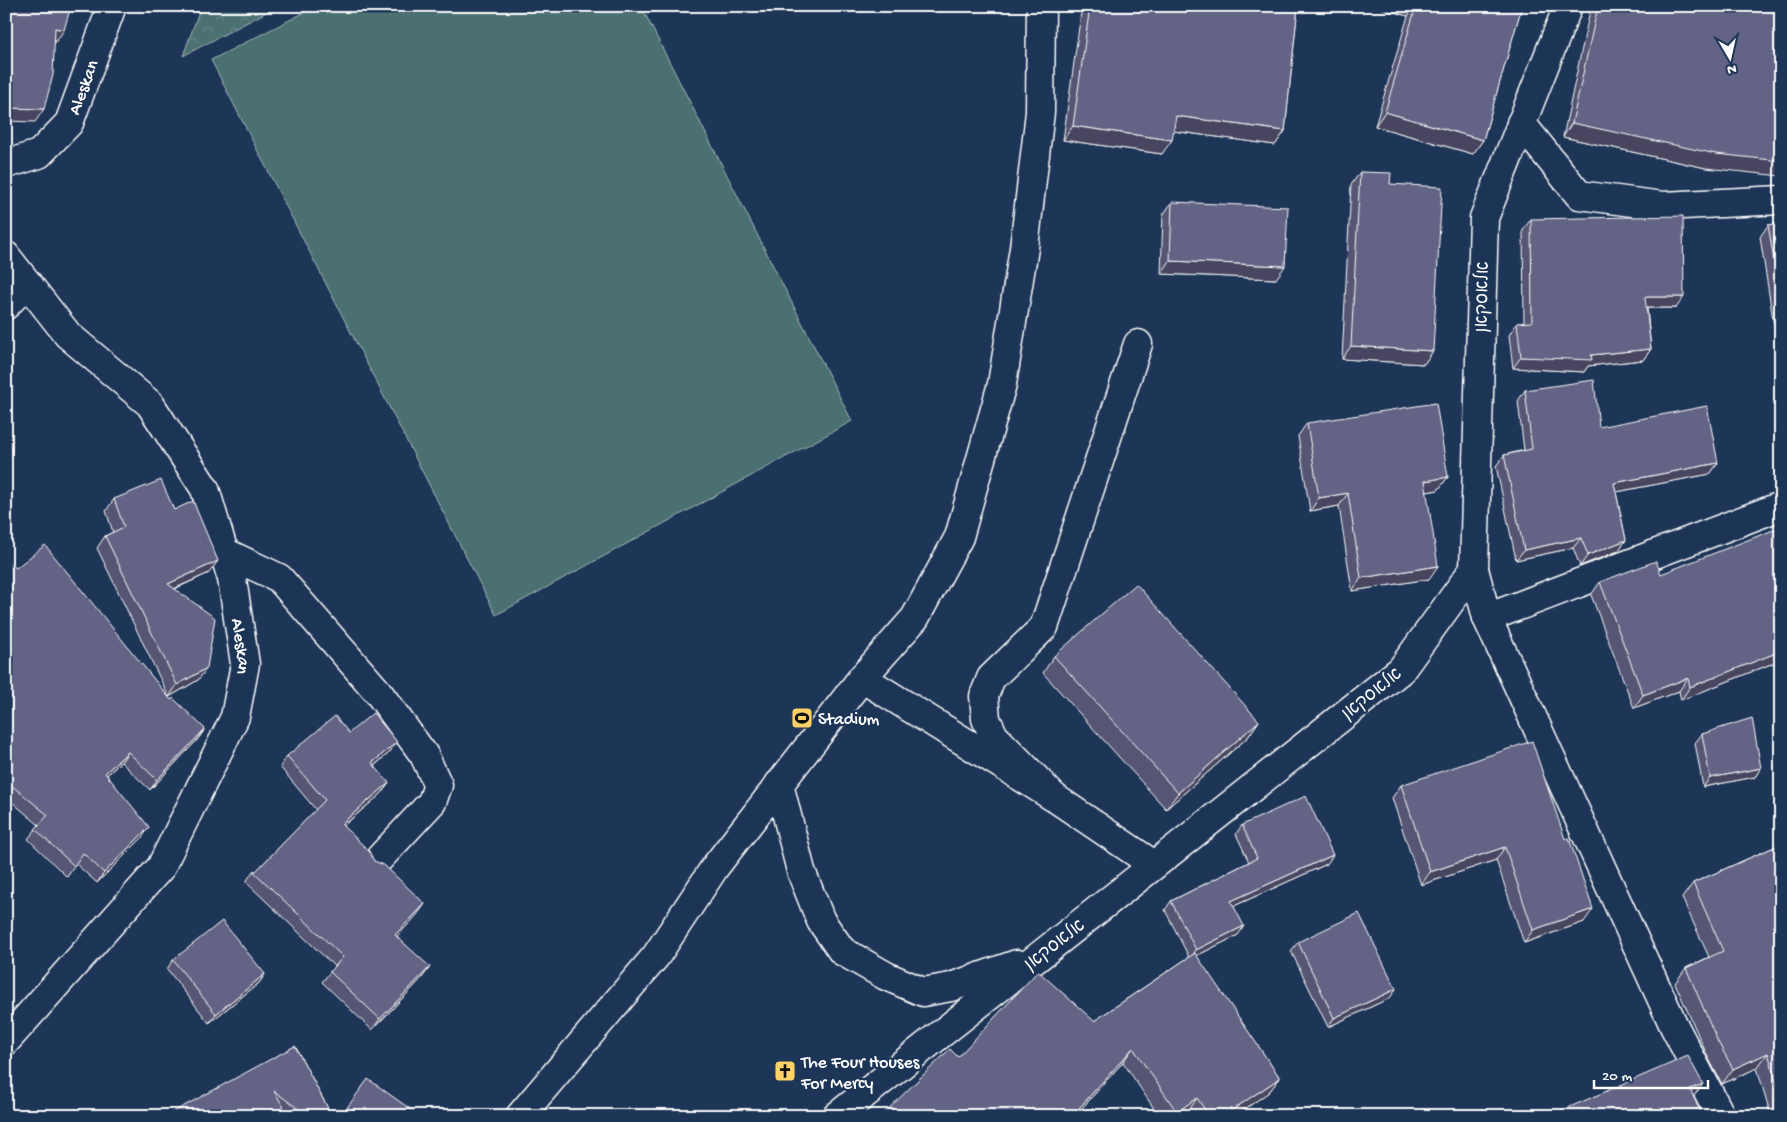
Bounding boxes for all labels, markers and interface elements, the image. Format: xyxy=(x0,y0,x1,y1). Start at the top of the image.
north arrow xyxy=(1704,32,1754,82)
street label: Aleskan xyxy=(65,57,104,118)
text: N xyxy=(1726,59,1737,77)
street label: אלאסקאן xyxy=(1471,261,1495,333)
street label: Aleskan xyxy=(225,617,253,677)
street label: אלאסקאן xyxy=(1338,664,1407,726)
sports icon: Stadium xyxy=(790,706,814,730)
place label: Stadium xyxy=(818,710,880,731)
street label: אלאסקאן xyxy=(1020,915,1090,976)
place label: The Four Houses For Mercy xyxy=(800,1053,921,1095)
scale bar xyxy=(1594,1057,1708,1089)
church icon: The Four Houses For Mercy xyxy=(773,1059,797,1083)
text: 20 m xyxy=(1602,1068,1632,1086)

